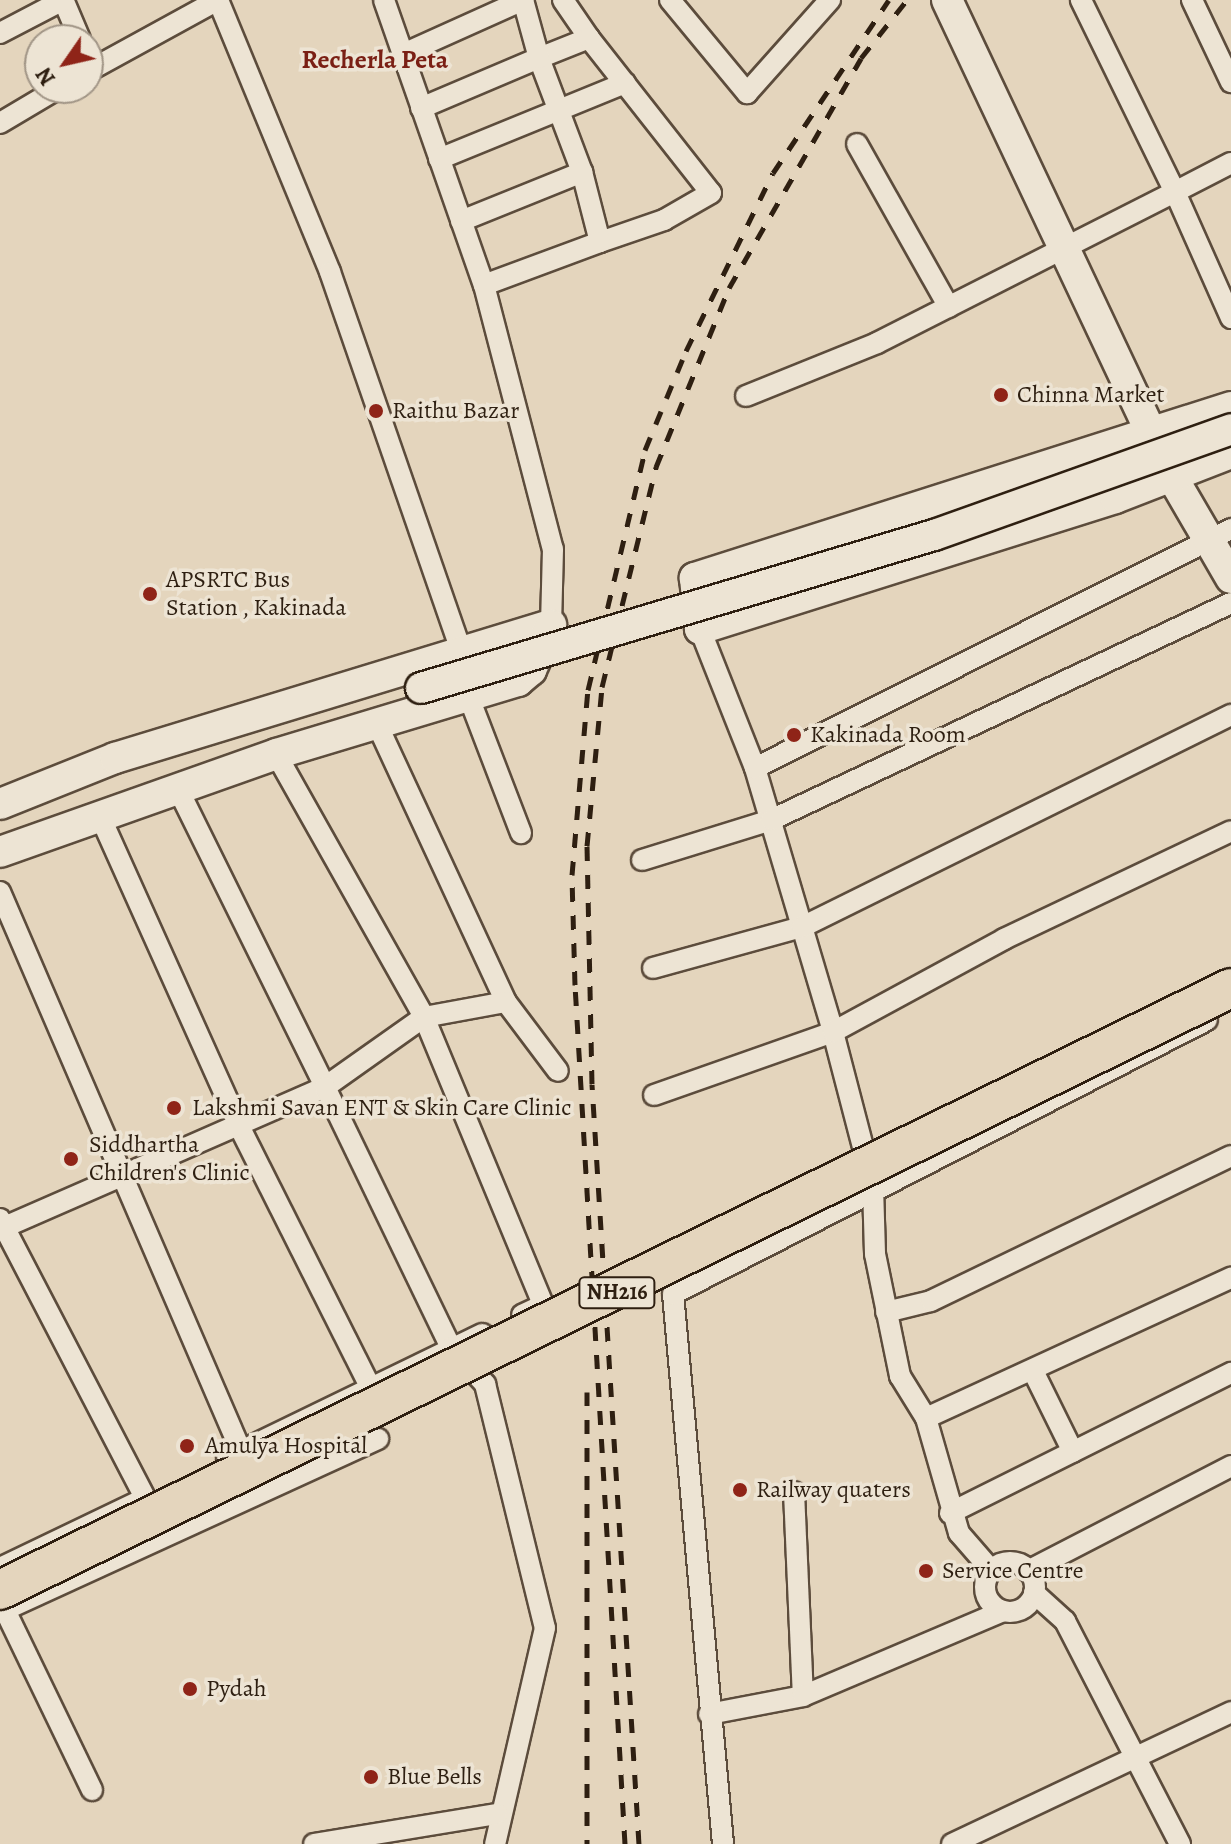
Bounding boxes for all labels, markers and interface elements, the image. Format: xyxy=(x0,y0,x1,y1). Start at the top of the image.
north arrow xyxy=(24,24,104,104)
district label: Recherla Peta xyxy=(302,44,448,76)
text: N xyxy=(29,61,63,91)
place label: Chinna Market xyxy=(1017,381,1164,409)
marker: Chinna Market xyxy=(992,386,1010,404)
place label: Raithu Bazar xyxy=(392,397,520,425)
marker: Raithu Bazar xyxy=(367,402,385,420)
place label: APSRTC Bus Station , Kakinada xyxy=(166,566,347,622)
marker: APSRTC Bus Station , Kakinada xyxy=(141,585,159,603)
place label: Kakinada Room xyxy=(810,721,966,749)
marker: Kakinada Room xyxy=(785,726,803,744)
place label: Lakshmi Savan ENT & Skin Care Clinic xyxy=(192,1094,571,1122)
marker: Lakshmi Savan ENT & Skin Care Clinic xyxy=(163,1097,185,1119)
place label: Siddhartha Children's Clinic xyxy=(89,1131,250,1187)
marker: Siddhartha Children's Clinic xyxy=(60,1148,82,1170)
road number: NH216 xyxy=(577,1275,657,1311)
place label: Amulya Hospital xyxy=(205,1432,367,1460)
marker: Amulya Hospital xyxy=(176,1435,198,1457)
place label: Railway quaters xyxy=(756,1476,911,1504)
marker: Railway quaters xyxy=(731,1481,749,1499)
place label: Service Centre xyxy=(942,1557,1083,1585)
marker: Service Centre xyxy=(917,1562,935,1580)
place label: Pydah xyxy=(206,1675,267,1703)
marker: Pydah xyxy=(181,1680,199,1698)
place label: Blue Bells xyxy=(387,1763,482,1791)
marker: Blue Bells xyxy=(362,1768,380,1786)

